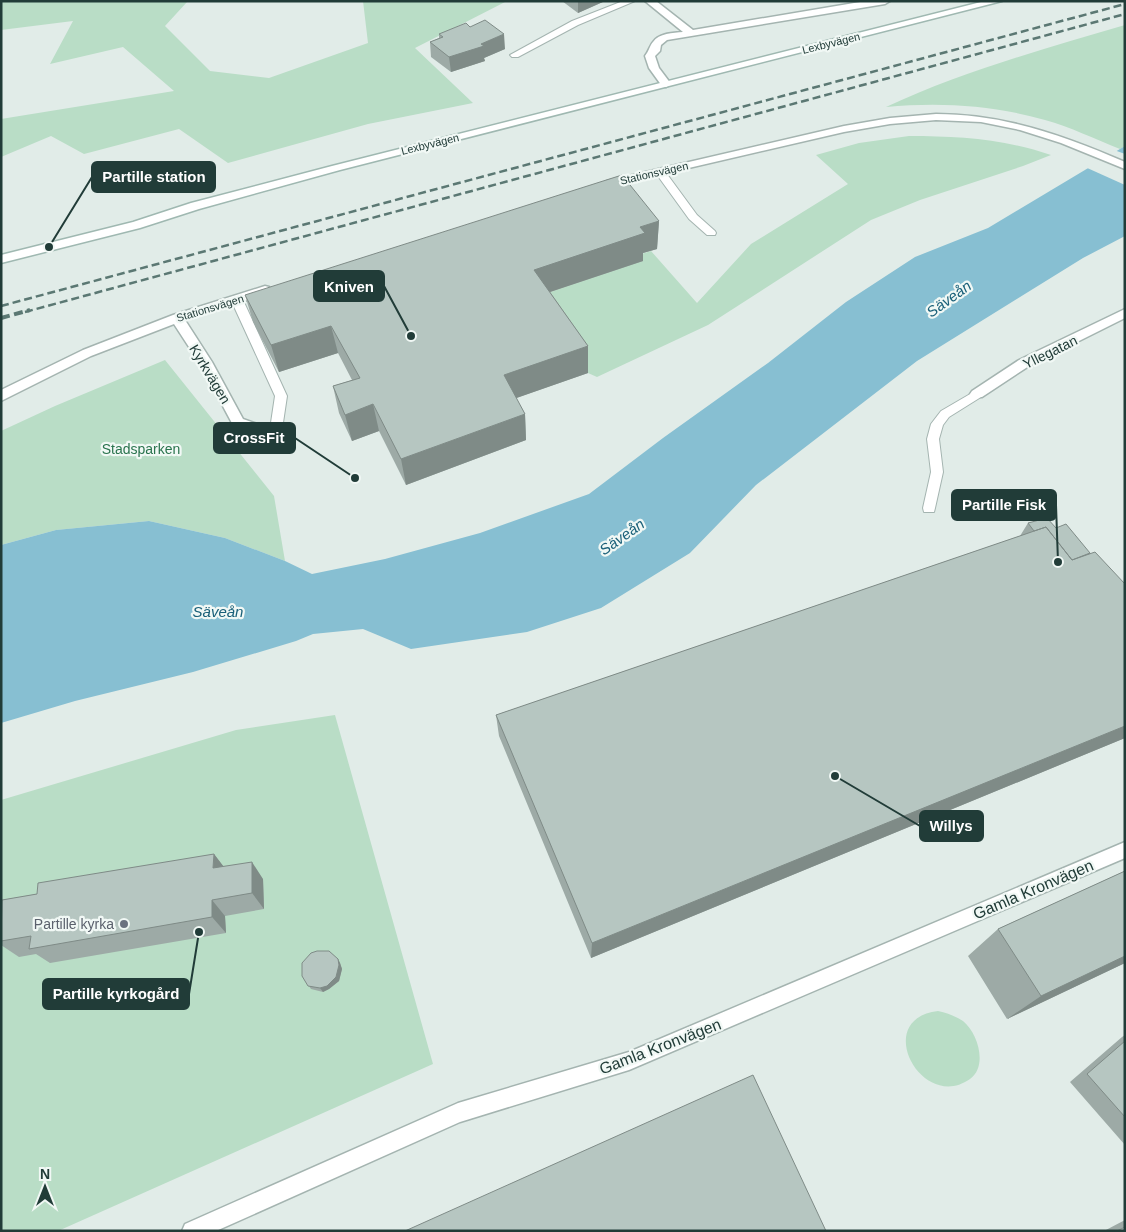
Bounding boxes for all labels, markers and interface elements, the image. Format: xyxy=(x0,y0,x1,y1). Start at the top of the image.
street label: Lexbyvägen xyxy=(801,30,861,56)
street label: Lexbyvägen xyxy=(400,131,460,157)
street label: Stationsvägen xyxy=(619,159,689,187)
callout: Partille station xyxy=(92,162,215,192)
text: Partille station xyxy=(102,168,206,185)
callout: Kniven xyxy=(314,271,384,301)
water label: Säveån xyxy=(923,277,974,320)
text: Kniven xyxy=(324,278,374,295)
street label: Stationsvägen xyxy=(175,292,245,324)
street label: Yllegatan xyxy=(1020,332,1080,372)
street label: Kyrkvägen xyxy=(186,342,234,406)
callout: CrossFit xyxy=(214,423,295,453)
text: CrossFit xyxy=(224,429,284,446)
park label: Stadsparken xyxy=(102,441,180,457)
callout: Partille Fisk xyxy=(952,490,1056,520)
text: Partille Fisk xyxy=(962,496,1047,513)
water label: Säveån xyxy=(596,515,647,558)
water label: Säveån xyxy=(193,603,243,620)
callout: Willys xyxy=(920,811,983,841)
text: Willys xyxy=(929,817,973,834)
street label: Gamla Kronvägen xyxy=(971,856,1096,922)
place label: Partille kyrka xyxy=(34,916,114,932)
marker: Partille kyrka xyxy=(118,918,130,930)
callout: Partille kyrkogård xyxy=(43,979,189,1009)
text: Partille kyrkogård xyxy=(53,985,179,1002)
street label: Gamla Kronvägen xyxy=(597,1015,723,1078)
north arrow xyxy=(20,1162,70,1212)
text: N xyxy=(40,1166,50,1182)

